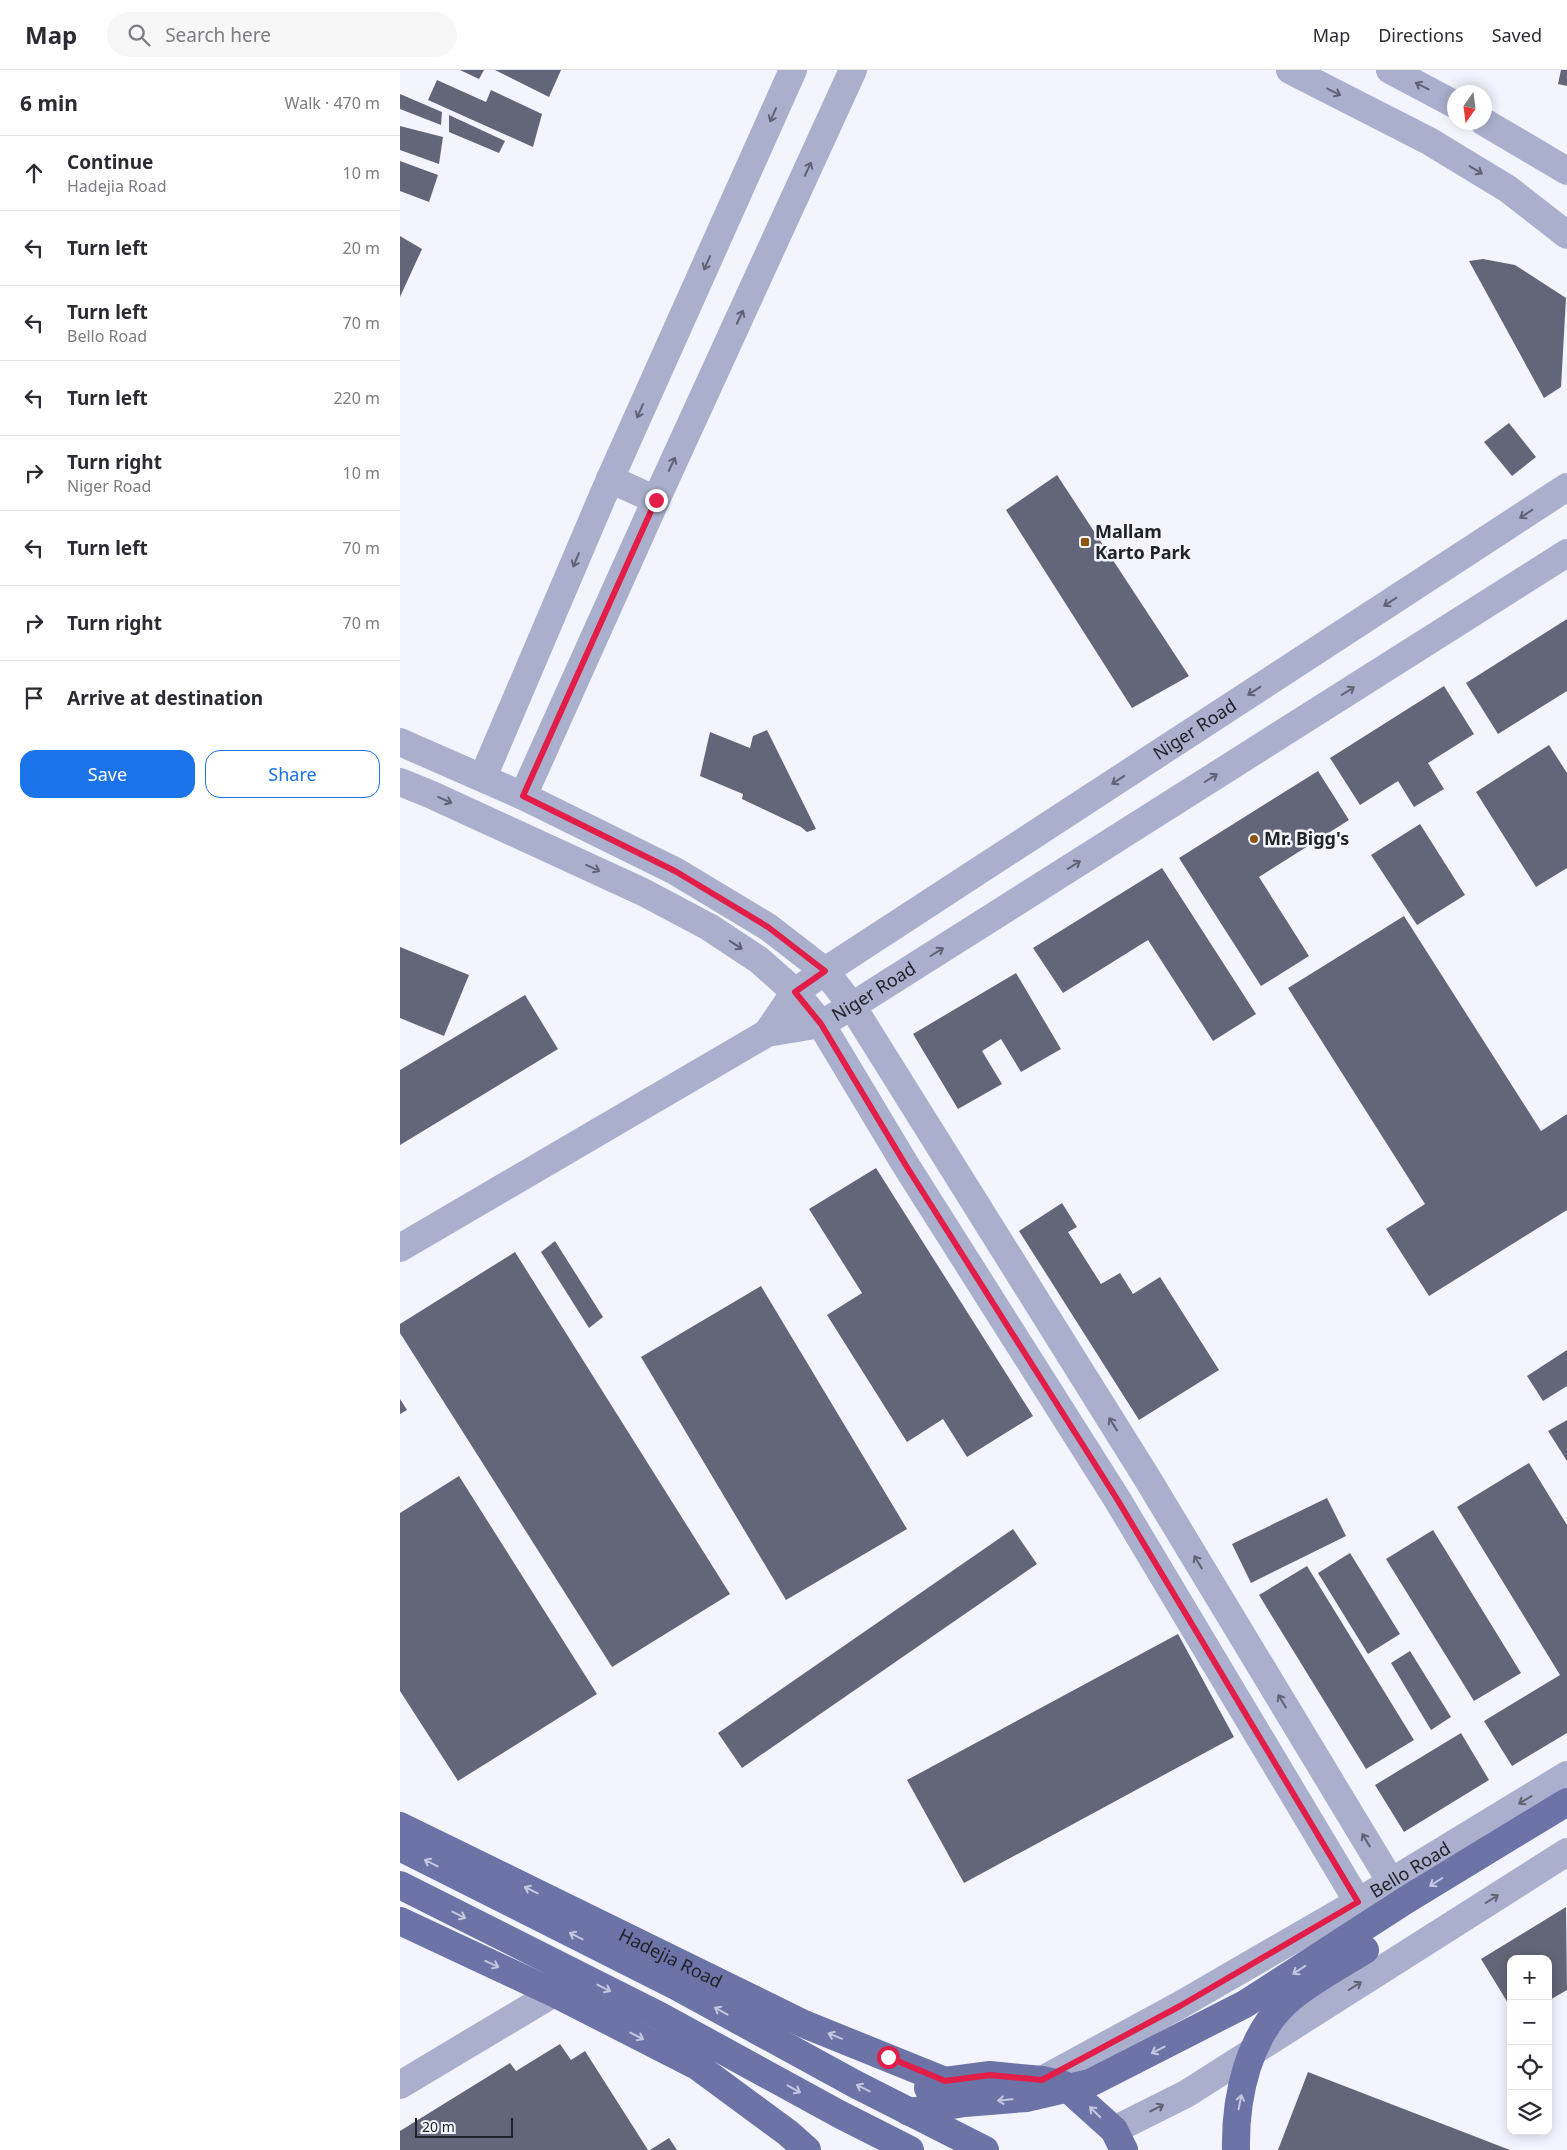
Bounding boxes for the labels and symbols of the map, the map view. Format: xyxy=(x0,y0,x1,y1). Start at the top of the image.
one-way arrow xyxy=(1415,81,1430,91)
north arrow xyxy=(1447,85,1492,130)
one-way arrow xyxy=(1326,87,1341,97)
one-way arrow xyxy=(768,107,778,122)
one-way arrow xyxy=(803,162,813,177)
one-way arrow xyxy=(1469,165,1483,175)
one-way arrow xyxy=(701,255,711,270)
one-way arrow xyxy=(735,310,745,325)
one-way arrow xyxy=(635,403,645,418)
one-way arrow xyxy=(668,457,677,472)
route end xyxy=(645,489,668,512)
one-way arrow xyxy=(1520,509,1534,519)
place label: Mallam Karto Park xyxy=(1095,519,1192,564)
marker: Mallam Karto Park xyxy=(1079,536,1091,548)
one-way arrow xyxy=(570,552,580,567)
one-way arrow xyxy=(1383,597,1397,608)
one-way arrow xyxy=(1247,686,1261,696)
one-way arrow xyxy=(1341,686,1355,696)
street label: Niger Road xyxy=(1148,693,1241,765)
one-way arrow xyxy=(1204,773,1218,783)
one-way arrow xyxy=(1111,775,1125,785)
one-way arrow xyxy=(437,796,452,806)
place label: Mr. Bigg's xyxy=(1264,826,1349,850)
marker: Mr. Bigg's xyxy=(1248,833,1260,845)
one-way arrow xyxy=(1067,860,1081,870)
one-way arrow xyxy=(585,864,600,874)
one-way arrow xyxy=(728,940,742,950)
one-way arrow xyxy=(929,947,943,957)
street label: Niger Road xyxy=(827,956,920,1026)
one-way arrow xyxy=(1108,1417,1118,1431)
one-way arrow xyxy=(1192,1556,1202,1570)
one-way arrow xyxy=(1276,1695,1286,1709)
one-way arrow xyxy=(1519,1796,1533,1806)
one-way arrow xyxy=(1360,1834,1370,1848)
street label: Bello Road xyxy=(1365,1836,1455,1903)
one-way arrow xyxy=(424,1858,439,1868)
one-way arrow xyxy=(1429,1877,1443,1888)
one-way arrow xyxy=(524,1885,539,1894)
one-way arrow xyxy=(1485,1894,1499,1904)
one-way arrow xyxy=(451,1911,466,1920)
street label: Hadejia Road xyxy=(615,1922,726,1993)
one-way arrow xyxy=(569,1931,584,1941)
one-way arrow xyxy=(484,1960,499,1969)
one-way arrow xyxy=(1292,1964,1306,1975)
one-way arrow xyxy=(1348,1981,1362,1991)
one-way arrow xyxy=(596,1984,611,1993)
one-way arrow xyxy=(713,2006,728,2016)
one-way arrow xyxy=(630,2031,645,2041)
one-way arrow xyxy=(828,2031,843,2040)
route start xyxy=(877,2046,900,2069)
one-way arrow xyxy=(1151,2046,1166,2055)
one-way arrow xyxy=(856,2083,871,2093)
one-way arrow xyxy=(786,2085,800,2095)
one-way arrow xyxy=(1235,2094,1245,2110)
one-way arrow xyxy=(997,2095,1013,2104)
one-way arrow xyxy=(1150,2103,1165,2113)
one-way arrow xyxy=(1088,2106,1101,2118)
scale bar xyxy=(415,2115,512,2138)

